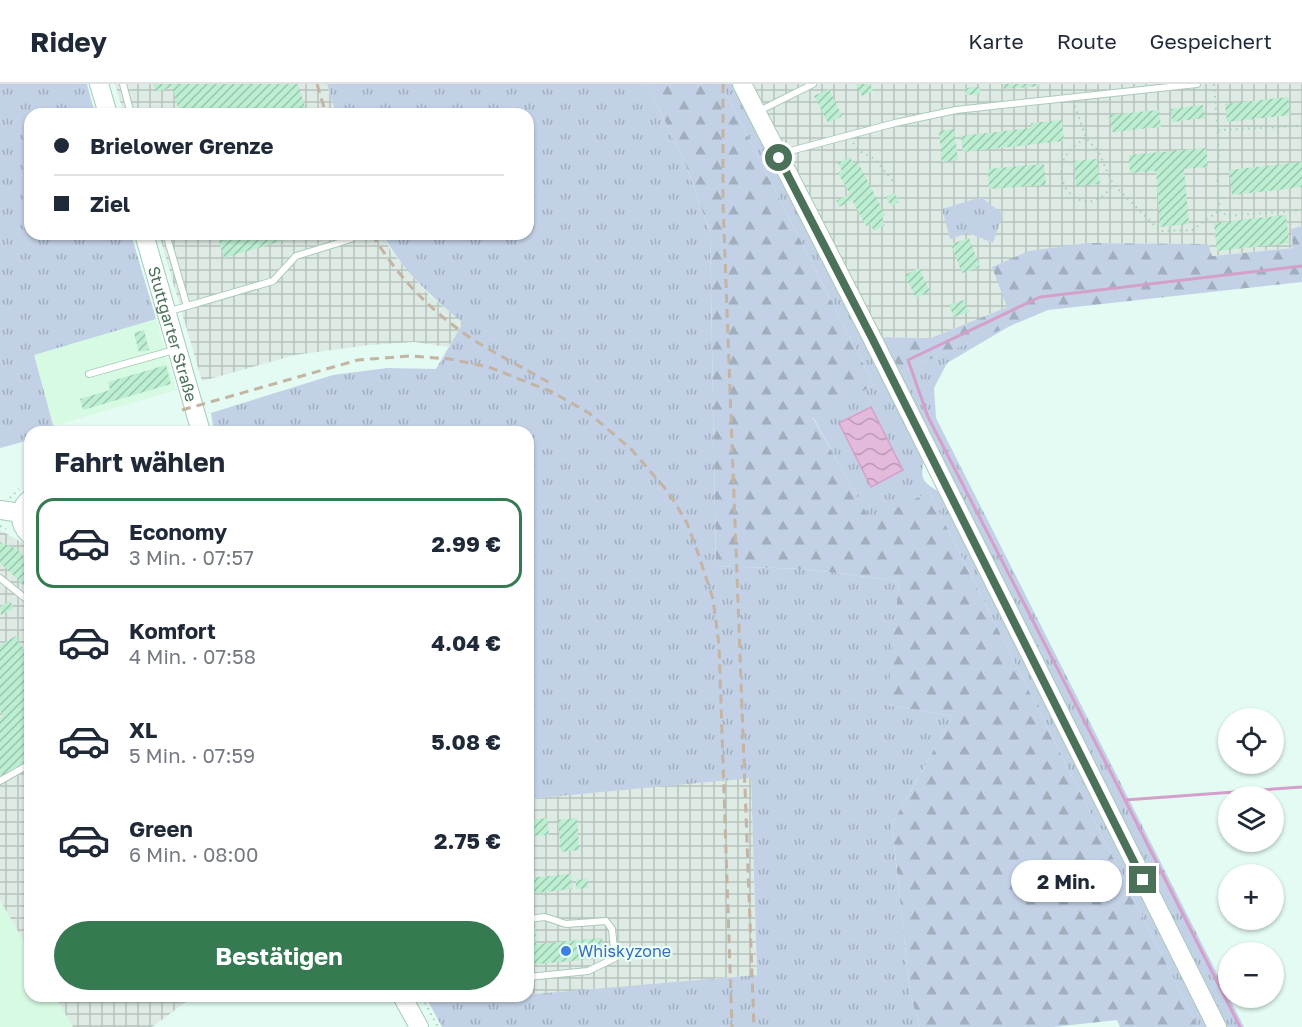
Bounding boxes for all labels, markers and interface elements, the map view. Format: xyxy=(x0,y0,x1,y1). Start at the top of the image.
text: Ridey xyxy=(30,25,107,58)
text: Karte xyxy=(968,28,1024,54)
text: Route xyxy=(1057,28,1117,54)
text: Gespeichert xyxy=(1150,28,1272,54)
text: Brielower Grenze xyxy=(90,132,273,159)
route start xyxy=(765,144,792,171)
text: Ziel xyxy=(90,190,130,217)
street label: Stuttgarter Straße xyxy=(144,264,202,404)
text: Fahrt wählen xyxy=(54,446,225,478)
icon: car xyxy=(57,516,111,570)
text: Economy xyxy=(129,518,227,545)
text: 2.99 € xyxy=(432,530,501,557)
text: 3 Min. · 07:57 xyxy=(129,545,254,569)
icon: car xyxy=(57,615,111,669)
text: Komfort xyxy=(129,617,216,644)
text: 4.04 € xyxy=(431,629,501,656)
text: 4 Min. · 07:58 xyxy=(129,644,256,668)
map controls xyxy=(1218,708,1284,1008)
button: locate xyxy=(1218,708,1284,774)
icon: car xyxy=(57,714,111,768)
text: XL xyxy=(129,716,157,743)
text: 5.08 € xyxy=(431,728,501,755)
text: 5 Min. · 07:59 xyxy=(129,743,255,767)
button: layers xyxy=(1218,786,1284,852)
icon: car xyxy=(57,813,111,867)
text: Green xyxy=(129,815,193,842)
text: 2.75 € xyxy=(434,827,501,854)
text: 6 Min. · 08:00 xyxy=(129,842,258,866)
callout: 2 Min. xyxy=(1011,859,1122,901)
button: + xyxy=(1218,864,1284,930)
route end xyxy=(1129,866,1156,893)
text: 2 Min. xyxy=(1037,869,1096,893)
button: Bestätigen xyxy=(54,921,504,990)
place label: Whiskyzone xyxy=(578,941,671,961)
button: − xyxy=(1218,942,1284,1008)
marker: Whiskyzone xyxy=(559,944,573,958)

